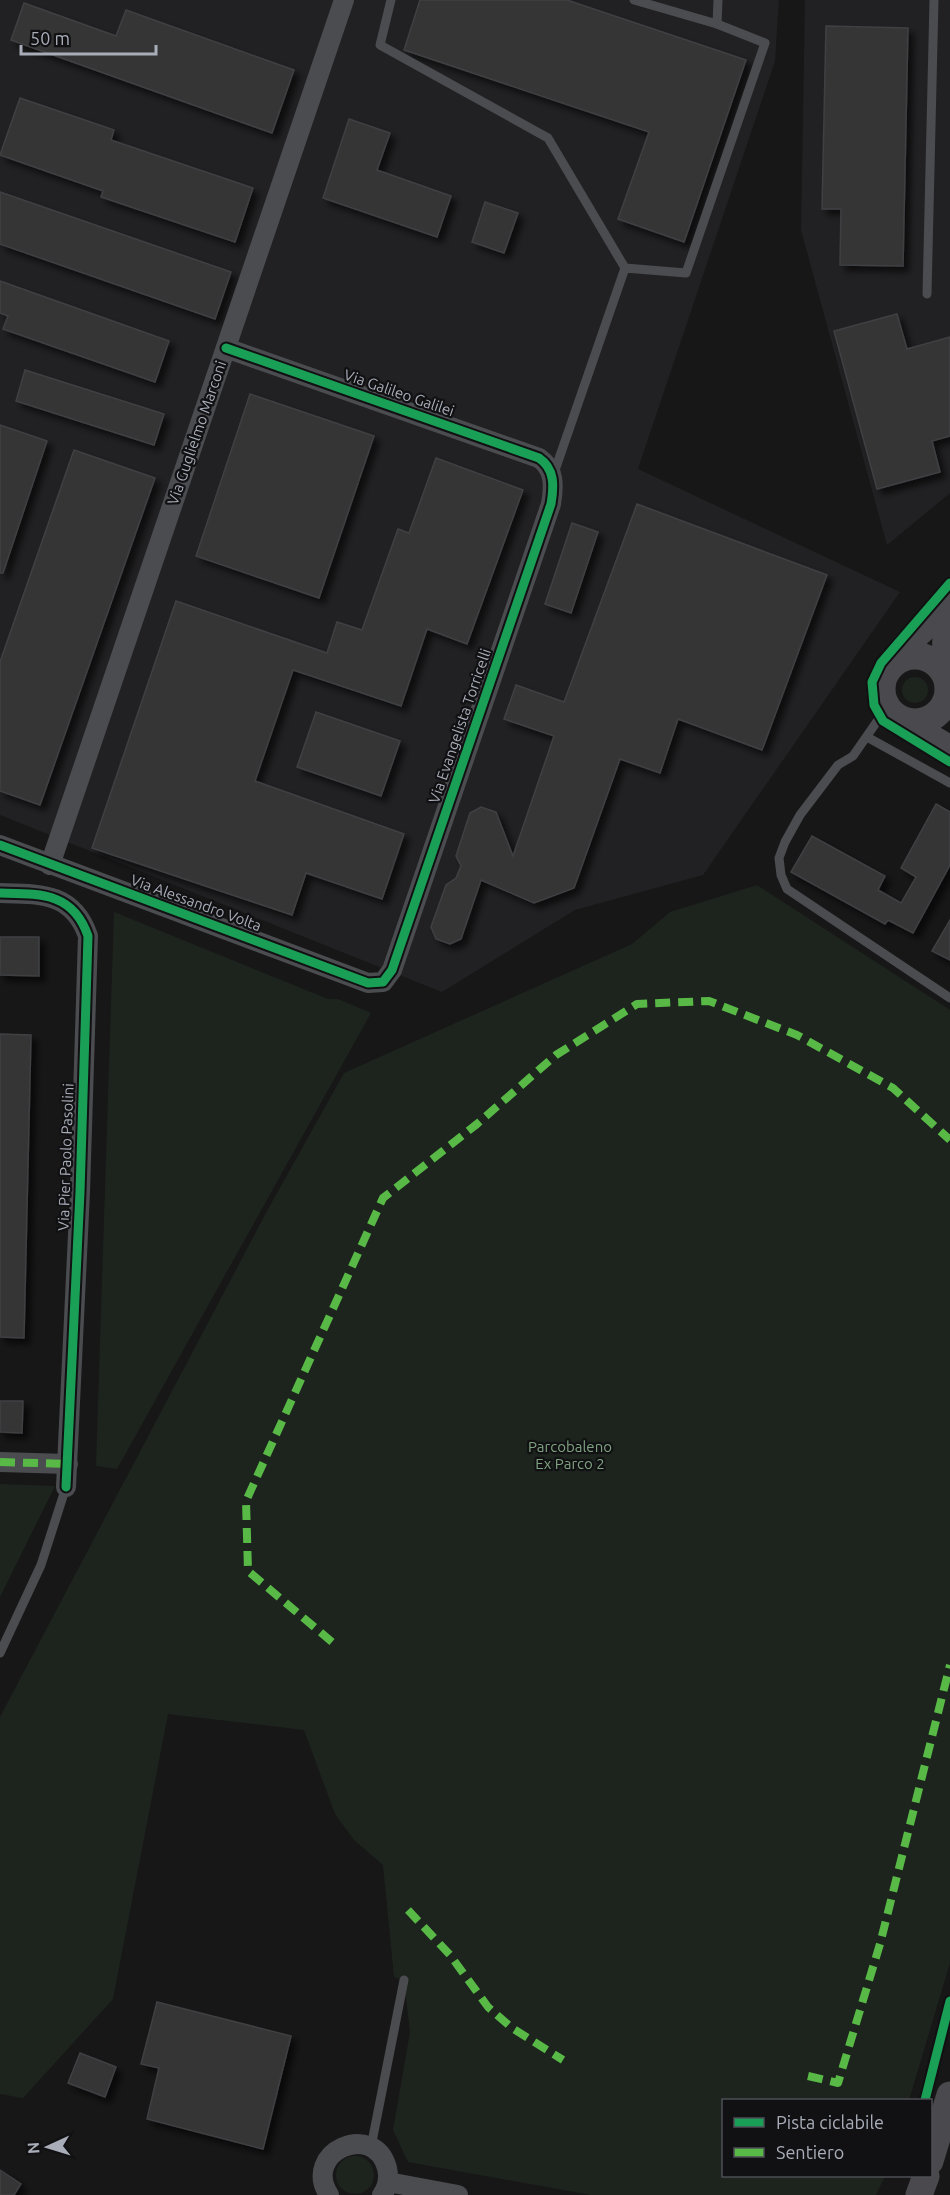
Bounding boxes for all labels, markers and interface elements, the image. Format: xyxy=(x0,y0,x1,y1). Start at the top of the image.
scale bar xyxy=(21,18,156,56)
text: 50 m xyxy=(30,28,70,48)
street label: Via Guglielmo Marconi xyxy=(164,359,229,507)
street label: Via Galileo Galilei xyxy=(342,366,457,419)
street label: Via Evangelista Torricelli xyxy=(425,646,494,806)
street label: Via Alessandro Volta xyxy=(128,871,264,934)
street label: Via Pier Paolo Pasolini xyxy=(54,1083,77,1231)
park label: Parcobaleno Ex Parco 2 xyxy=(528,1438,612,1472)
legend xyxy=(722,2099,932,2177)
text: Pista ciclabile xyxy=(776,2112,884,2132)
north arrow xyxy=(18,2117,78,2177)
text: N xyxy=(24,2141,42,2155)
text: Sentiero xyxy=(776,2142,844,2162)

